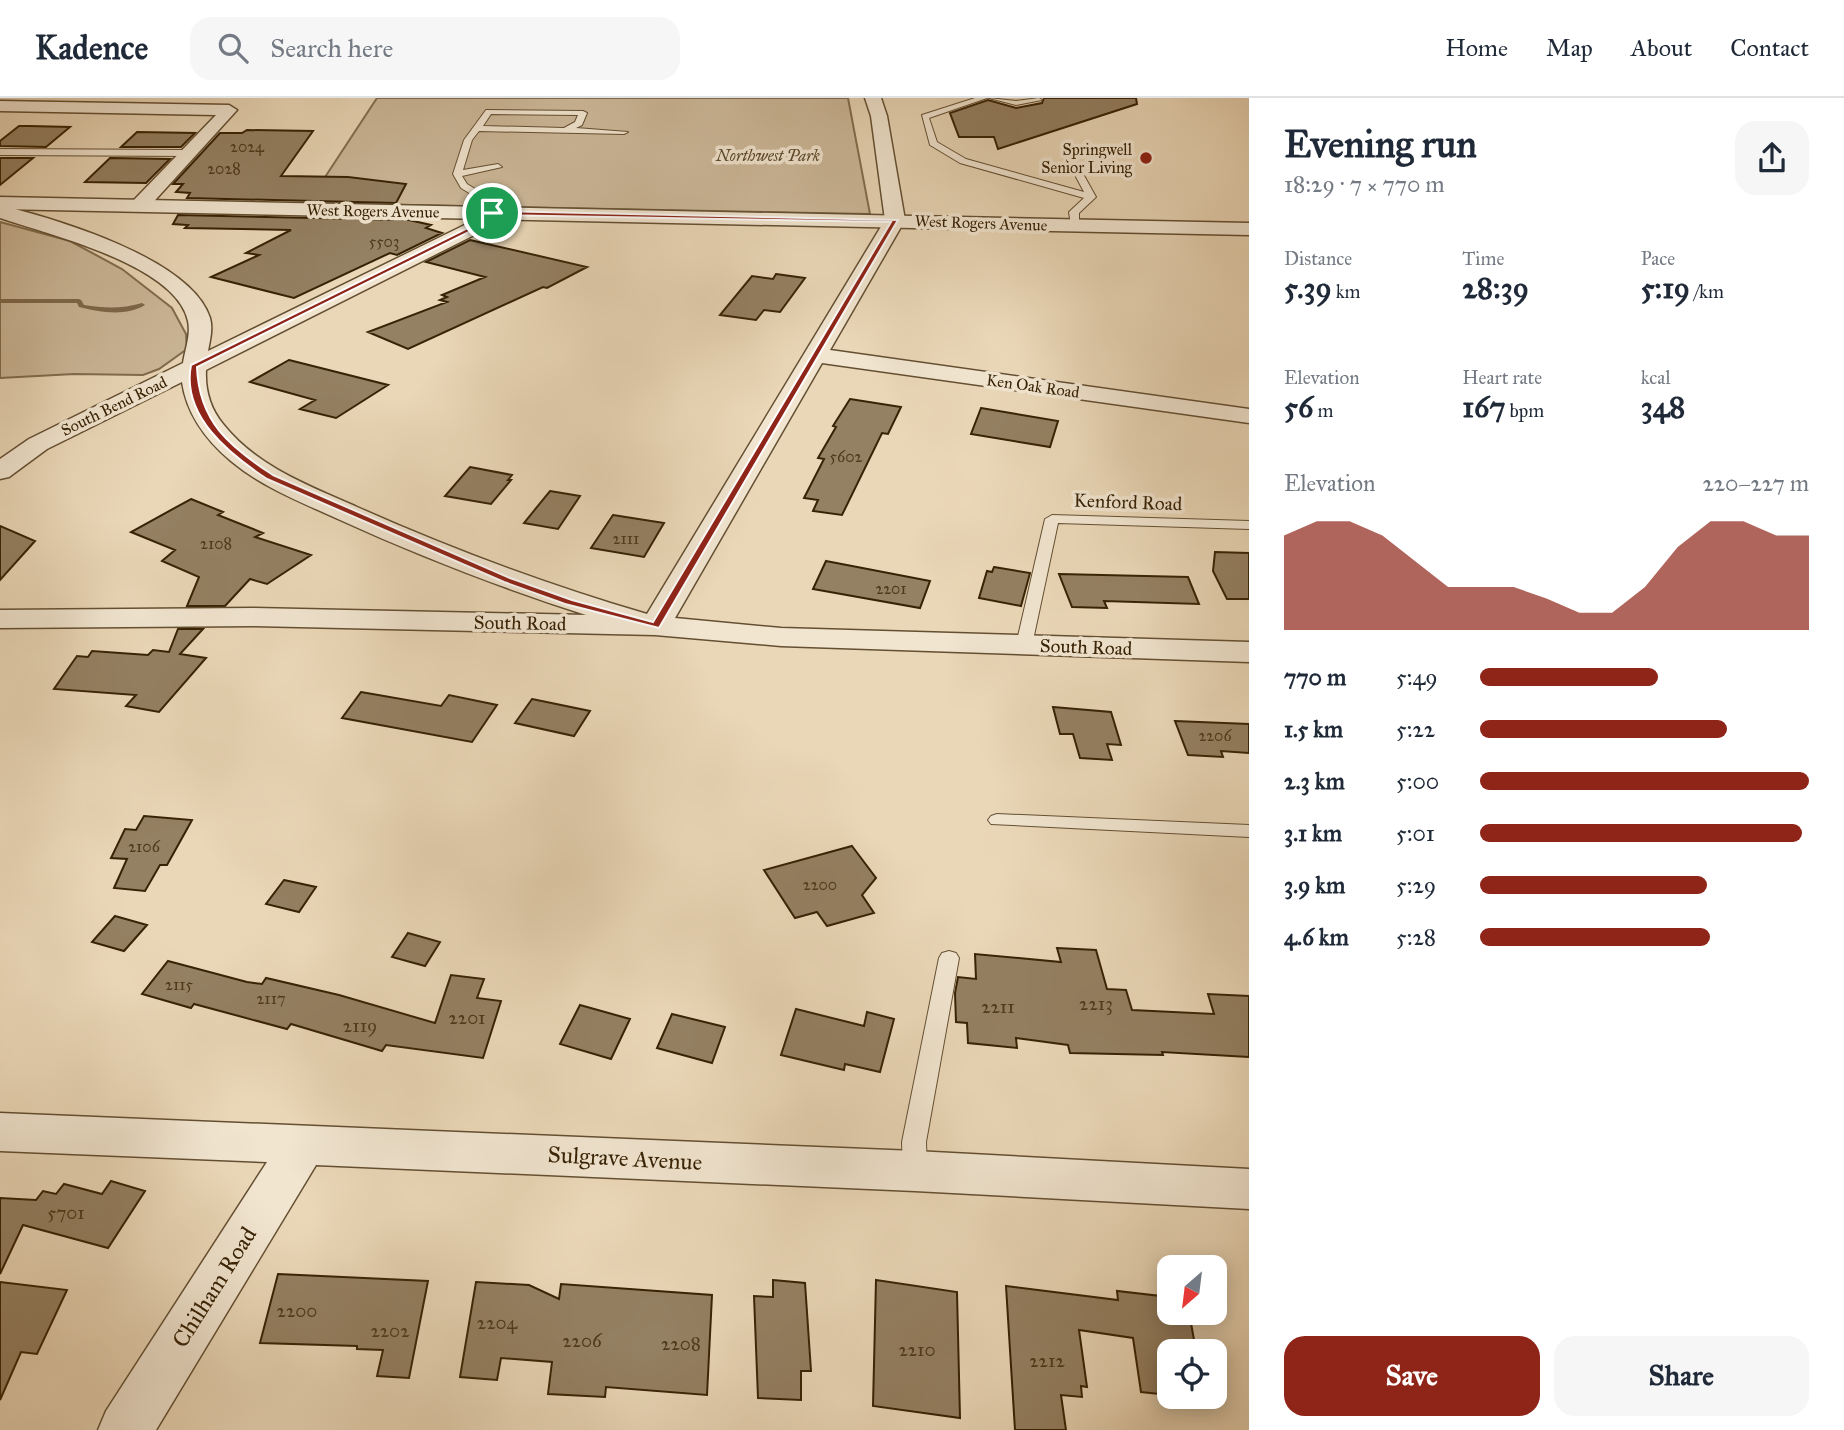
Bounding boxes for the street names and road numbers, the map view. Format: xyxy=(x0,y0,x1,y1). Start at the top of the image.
street label: West Rogers Avenue xyxy=(306,200,440,223)
street label: West Rogers Avenue xyxy=(914,211,1048,236)
street label: Ken Oak Road xyxy=(985,370,1081,402)
street label: South Bend Road xyxy=(58,372,170,440)
street label: Kenford Road xyxy=(1073,489,1183,515)
street label: South Road xyxy=(473,611,567,635)
street label: South Road xyxy=(1039,634,1133,660)
street label: Sulgrave Avenue xyxy=(547,1140,703,1177)
street label: Chilham Road xyxy=(166,1221,262,1352)

